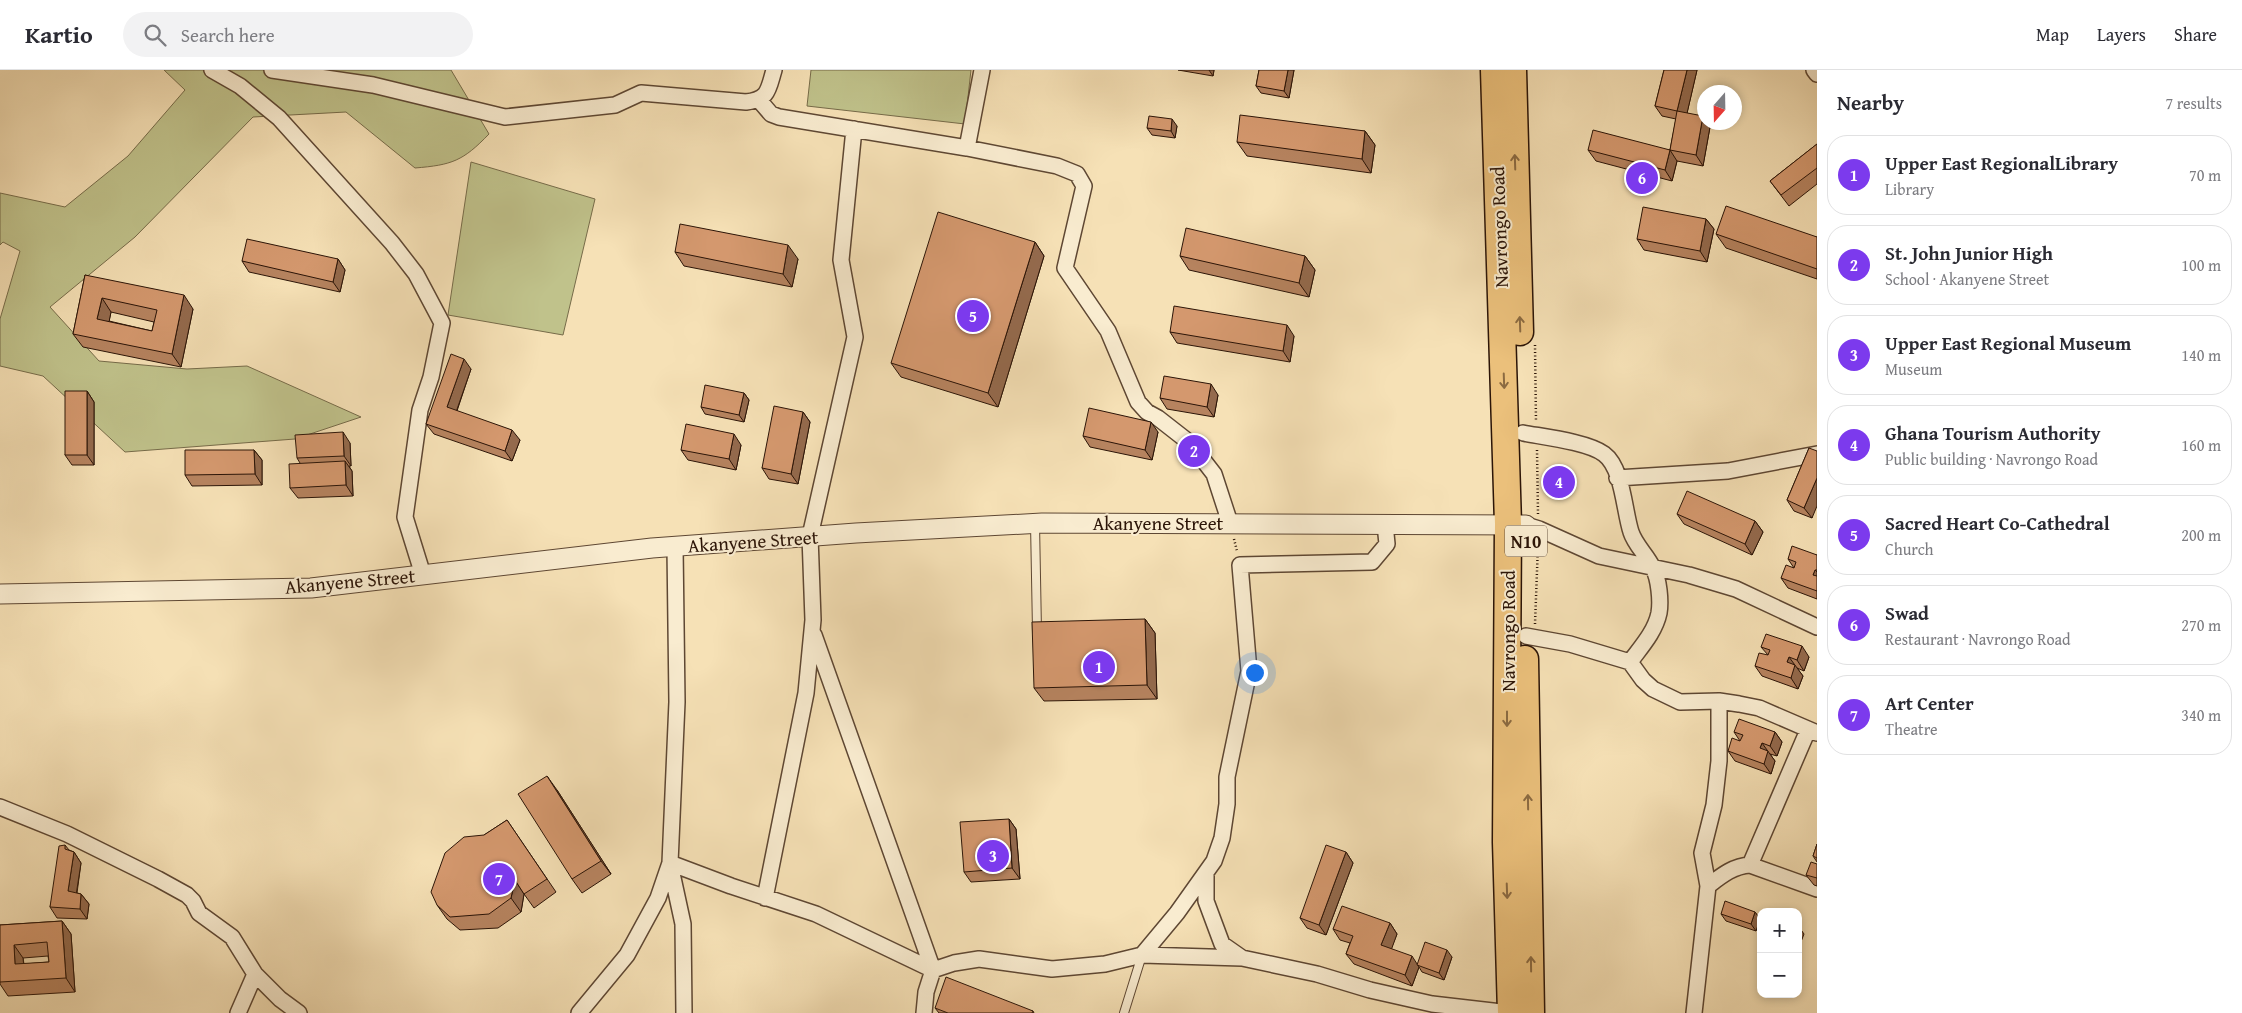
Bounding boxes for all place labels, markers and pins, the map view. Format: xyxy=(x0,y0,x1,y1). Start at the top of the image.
pin: 6 xyxy=(1626,159,1658,197)
pin: 5 xyxy=(957,297,989,335)
pin: 2 xyxy=(1178,432,1210,470)
pin: 4 xyxy=(1543,463,1575,501)
pin: 1 xyxy=(1083,648,1115,686)
pin: 3 xyxy=(977,837,1009,875)
pin: 7 xyxy=(483,860,515,898)

